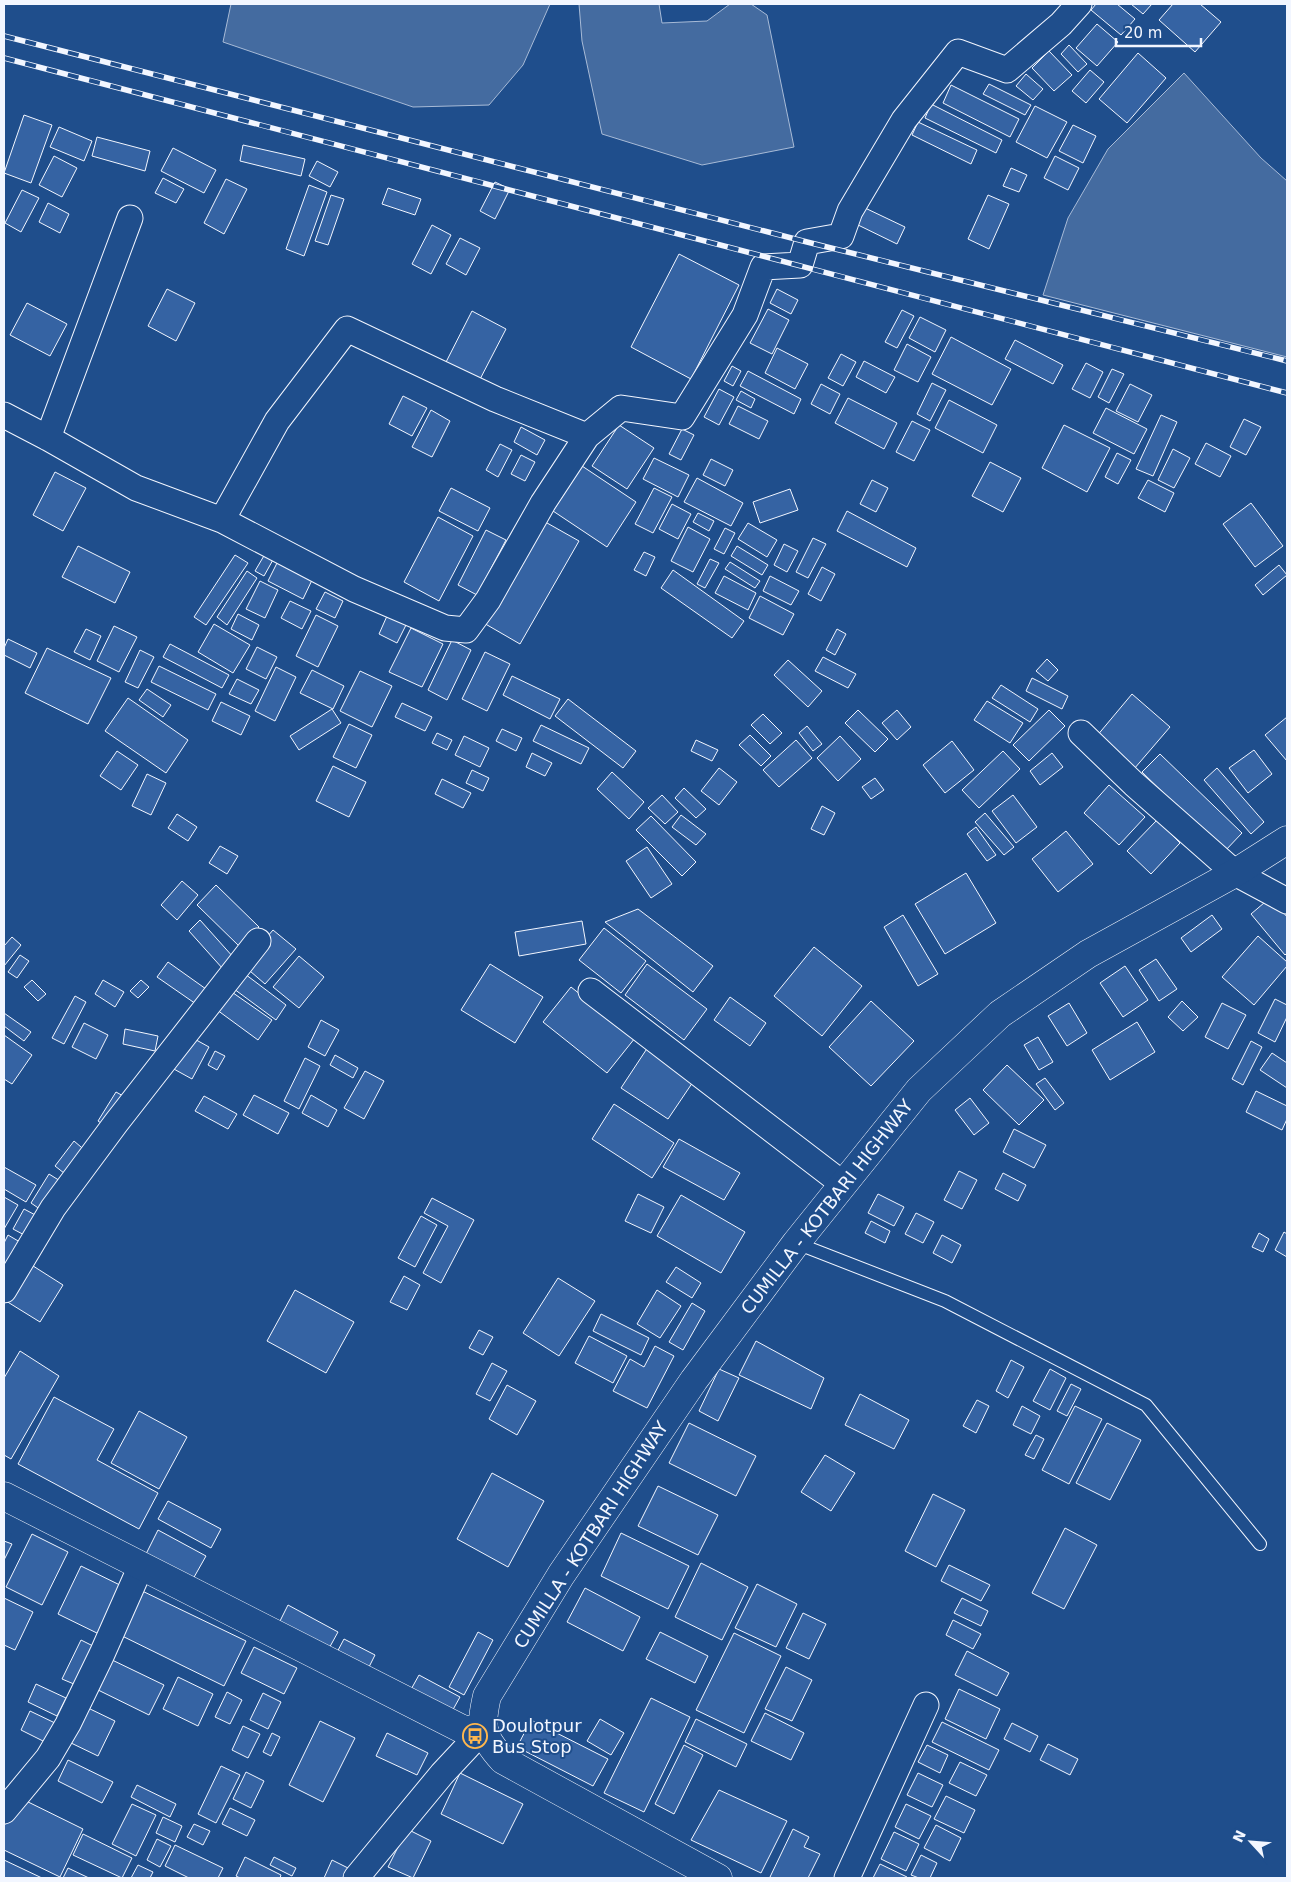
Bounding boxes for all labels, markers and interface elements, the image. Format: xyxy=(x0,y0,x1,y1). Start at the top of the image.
scale bar xyxy=(1116,15,1201,47)
text: 20 m xyxy=(1124,24,1162,42)
street label: CUMILLA - KOTBARI HIGHWAY xyxy=(736,1094,918,1318)
street label: CUMILLA - KOTBARI HIGHWAY xyxy=(509,1416,673,1652)
place label: Doulotpur Bus Stop xyxy=(492,1715,582,1757)
bus stop icon: Doulotpur Bus Stop xyxy=(462,1723,488,1749)
north arrow xyxy=(1226,1817,1276,1867)
text: N xyxy=(1230,1828,1249,1845)

